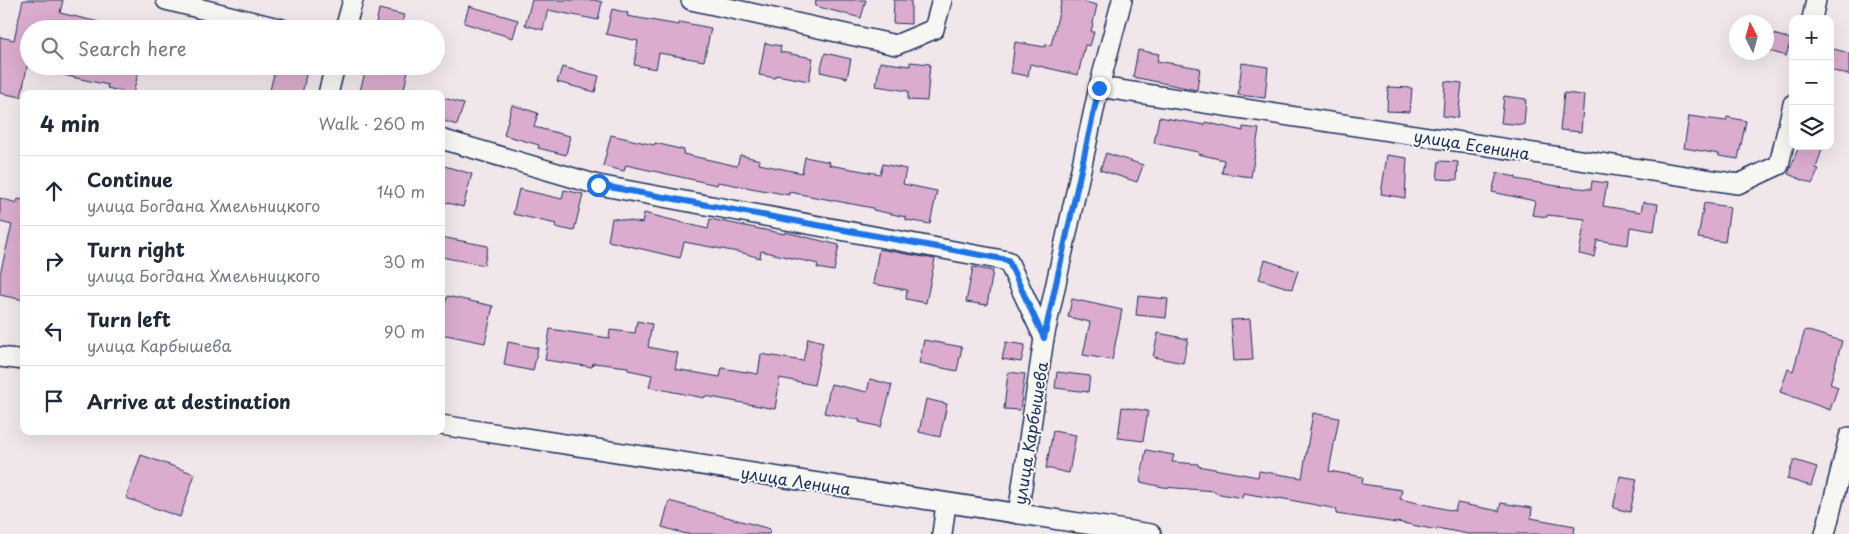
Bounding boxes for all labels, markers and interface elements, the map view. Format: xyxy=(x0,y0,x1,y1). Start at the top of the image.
north arrow xyxy=(1729,15,1774,60)
map controls xyxy=(1789,15,1834,150)
button: + xyxy=(1789,15,1834,60)
search box xyxy=(20,20,445,75)
icon: search xyxy=(38,34,66,62)
text: Search here xyxy=(78,34,187,62)
button: − xyxy=(1789,60,1834,105)
route end xyxy=(1088,77,1111,100)
button: layers xyxy=(1789,105,1834,150)
text: 4 min xyxy=(40,107,100,139)
text: Walk · 260 m xyxy=(319,111,425,135)
street label: улица Есенина xyxy=(1412,123,1532,165)
text: Continue xyxy=(87,165,173,193)
route start xyxy=(587,174,610,197)
icon: ahead xyxy=(40,177,68,205)
text: 140 m xyxy=(377,179,425,203)
text: улица Богдана Хмельницкого xyxy=(87,193,320,217)
text: Turn right xyxy=(87,235,185,263)
icon: right xyxy=(40,247,68,275)
text: 30 m xyxy=(383,249,425,273)
text: улица Богдана Хмельницкого xyxy=(87,263,320,287)
text: Turn left xyxy=(87,305,171,333)
icon: left xyxy=(40,317,68,345)
text: 90 m xyxy=(384,319,425,343)
text: улица Карбышева xyxy=(87,333,231,357)
street label: улица Карбышева xyxy=(1007,360,1053,506)
icon: arrive xyxy=(40,387,68,415)
text: Arrive at destination xyxy=(87,387,291,415)
street label: улица Ленина xyxy=(739,459,853,501)

